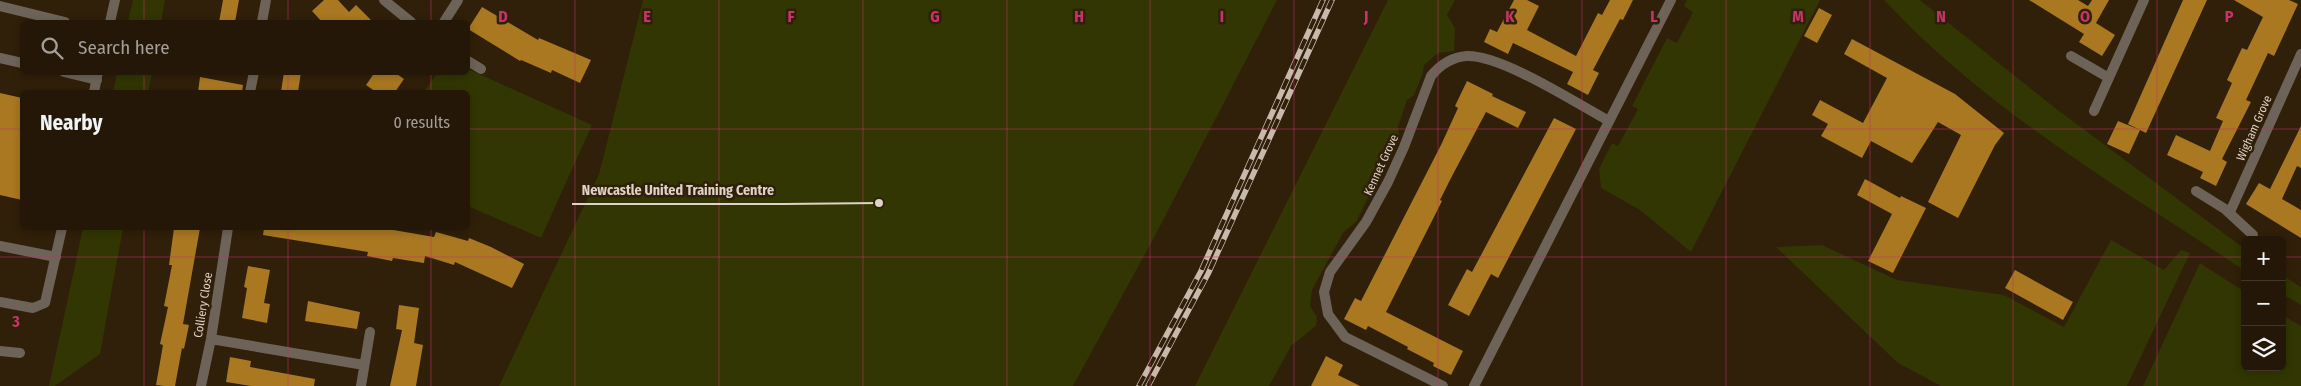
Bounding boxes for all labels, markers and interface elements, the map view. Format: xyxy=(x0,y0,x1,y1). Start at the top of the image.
text: D xyxy=(498,7,508,26)
text: E xyxy=(643,7,651,26)
text: F xyxy=(787,7,795,26)
text: G xyxy=(930,7,940,26)
text: H xyxy=(1074,7,1084,26)
text: I xyxy=(1220,7,1224,26)
text: J xyxy=(1363,7,1368,26)
text: K xyxy=(1505,7,1515,26)
text: L xyxy=(1650,7,1658,26)
text: M xyxy=(1792,7,1804,26)
text: N xyxy=(1936,7,1946,26)
text: O xyxy=(2080,7,2090,26)
text: P xyxy=(2225,7,2234,26)
search box xyxy=(20,20,470,75)
icon: search xyxy=(38,34,66,62)
text: Search here xyxy=(78,36,170,59)
street label: Wigham Grove xyxy=(2233,93,2275,163)
text: Nearby xyxy=(40,110,102,136)
text: 0 results xyxy=(393,113,450,132)
street label: Kennet Grove xyxy=(1361,132,1401,198)
callout: Newcastle United Training Centre xyxy=(572,175,784,204)
text: Newcastle United Training Centre xyxy=(582,182,774,199)
map controls xyxy=(2241,236,2286,371)
button: + xyxy=(2241,236,2286,281)
street label: Colliery Close xyxy=(191,271,215,339)
button: − xyxy=(2241,281,2286,326)
text: 3 xyxy=(11,312,20,331)
button: layers xyxy=(2241,326,2286,371)

